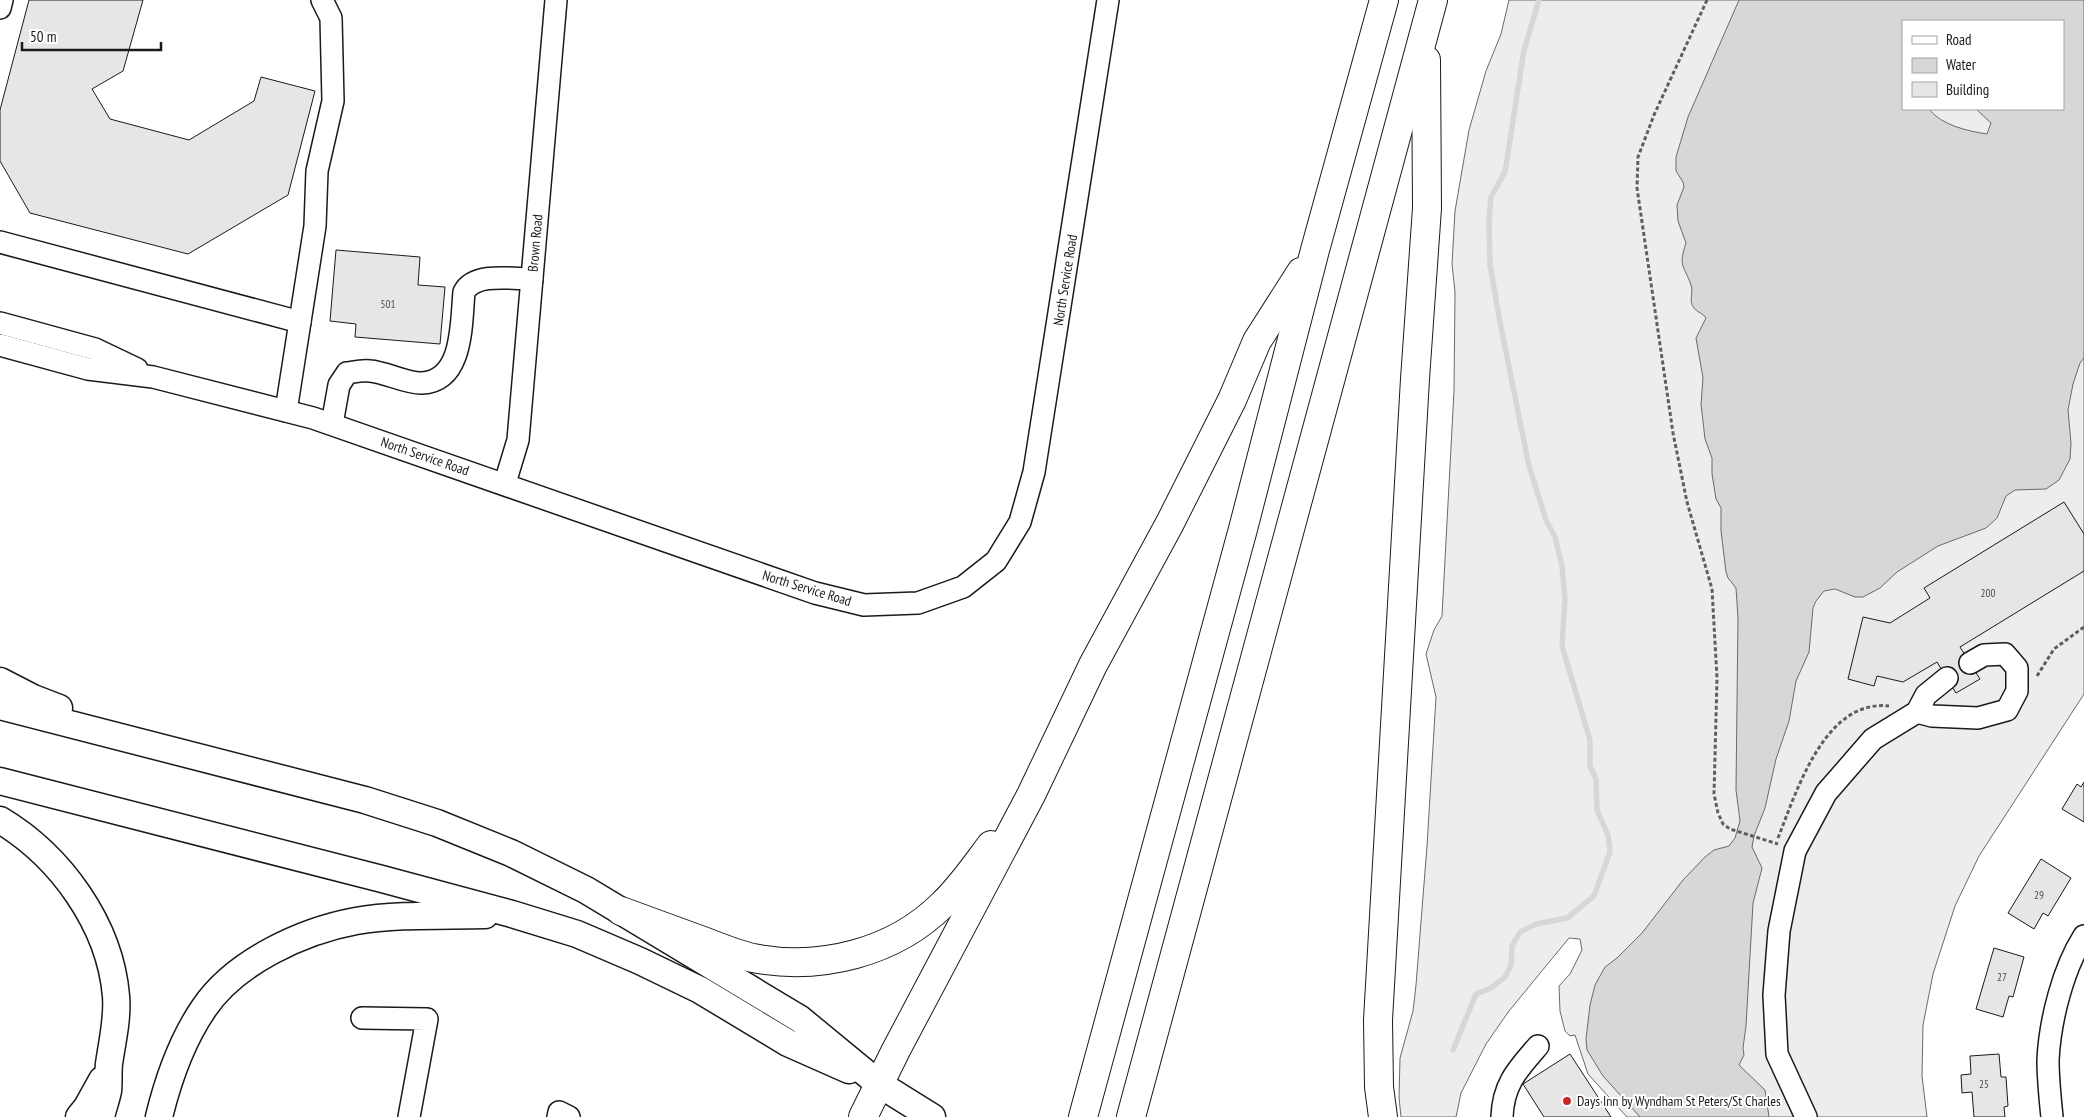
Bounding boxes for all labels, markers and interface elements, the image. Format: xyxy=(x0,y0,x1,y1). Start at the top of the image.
scale bar xyxy=(22,20,161,52)
legend xyxy=(1902,20,2064,110)
text: 50 m xyxy=(30,27,56,46)
text: Road xyxy=(1946,30,1972,49)
text: Water xyxy=(1946,55,1977,74)
text: Building xyxy=(1946,80,1989,99)
street label: Brown Road xyxy=(524,214,546,272)
street label: North Service Road xyxy=(1049,233,1081,327)
house number: 501 xyxy=(381,297,395,311)
street label: North Service Road xyxy=(378,432,472,480)
street label: North Service Road xyxy=(760,566,854,610)
house number: 200 xyxy=(1981,586,1995,600)
house number: 29 xyxy=(2034,888,2044,902)
house number: 27 xyxy=(1997,970,2007,984)
house number: 25 xyxy=(1979,1077,1989,1091)
place label: Days Inn by Wyndham St Peters/St Charles xyxy=(1577,1092,1781,1110)
marker: Days Inn by Wyndham St Peters/St Charles xyxy=(1561,1095,1573,1107)

